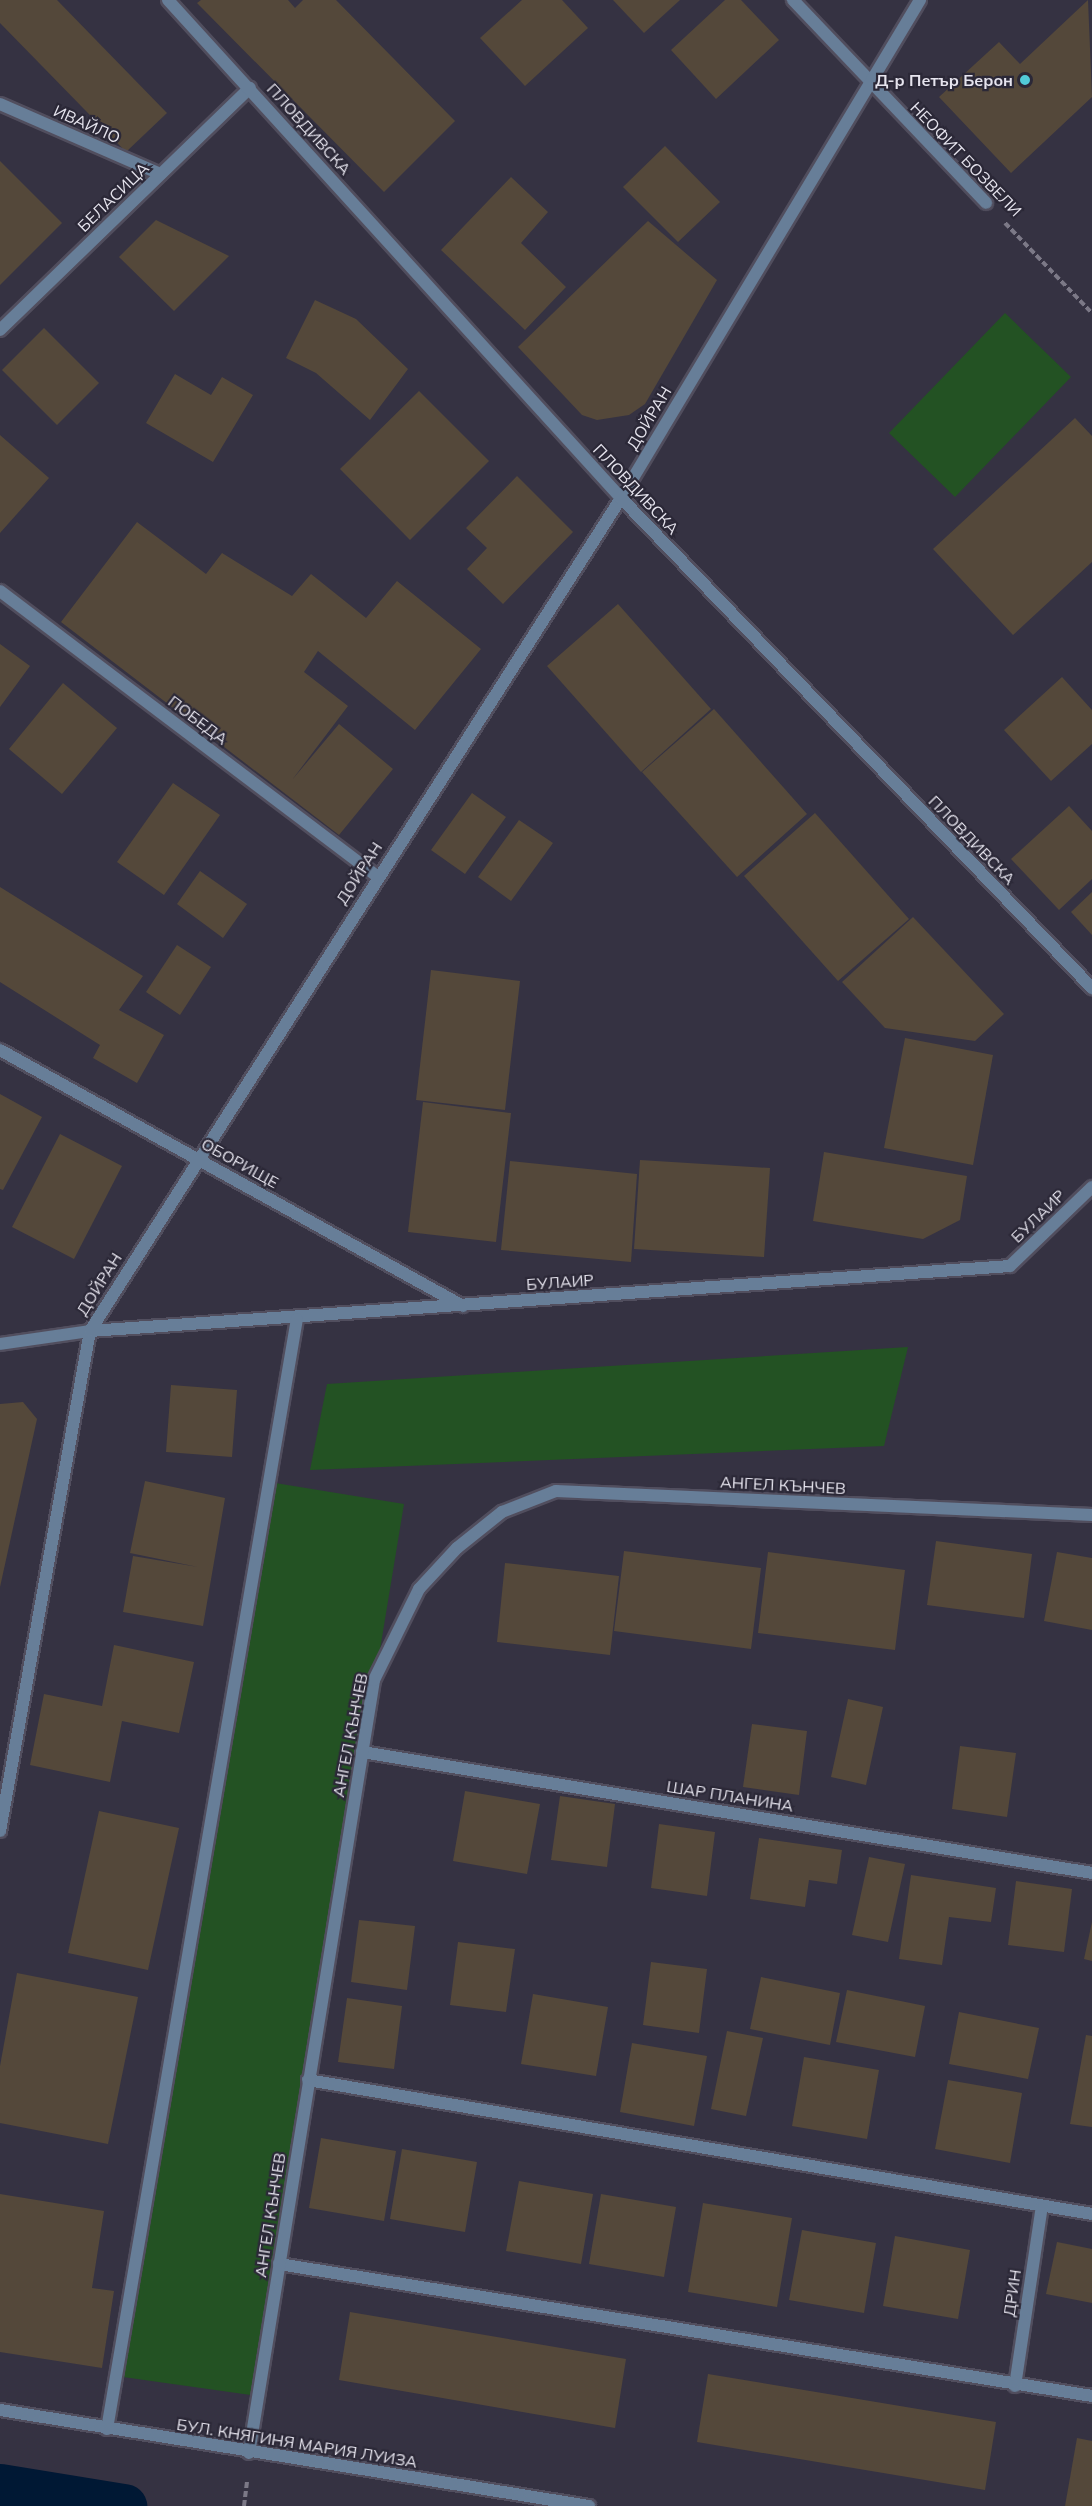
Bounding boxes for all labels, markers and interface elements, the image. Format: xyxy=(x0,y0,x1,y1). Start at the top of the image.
place label: Д-р Петър Берон xyxy=(875,70,1013,90)
marker: Д-р Петър Берон xyxy=(1018,73,1032,87)
street label: ПЛОВДИВСКА xyxy=(263,79,355,179)
street label: НЕОФИТ БОЗВЕЛИ xyxy=(906,98,1026,220)
street label: ИВАЙЛО xyxy=(51,101,123,147)
street label: БЕЛАСИЦА xyxy=(73,158,153,236)
street label: ДОЙРАН xyxy=(623,383,675,453)
street label: ПЛОВДИВСКА xyxy=(589,440,683,538)
street label: ПОБЕДА xyxy=(165,691,231,749)
street label: ПЛОВДИВСКА xyxy=(925,792,1019,888)
street label: ДОЙРАН xyxy=(332,838,386,908)
street label: ОБОРИЩЕ xyxy=(198,1134,282,1192)
street label: БУЛАИР xyxy=(1007,1186,1069,1246)
street label: ДОЙРАН xyxy=(72,1249,126,1319)
street label: БУЛАИР xyxy=(526,1270,594,1294)
street label: АНГЕЛ КЪНЧЕВ xyxy=(720,1472,846,1498)
street label: АНГЕЛ КЪНЧЕВ xyxy=(329,1671,371,1799)
street label: ШАР ПЛАНИНА xyxy=(665,1777,795,1815)
street label: АНГЕЛ КЪНЧЕВ xyxy=(251,2151,289,2279)
street label: ДРИН xyxy=(999,2268,1025,2318)
street label: БУЛ. КНЯГИНЯ МАРИЯ ЛУИЗА xyxy=(175,2414,419,2472)

